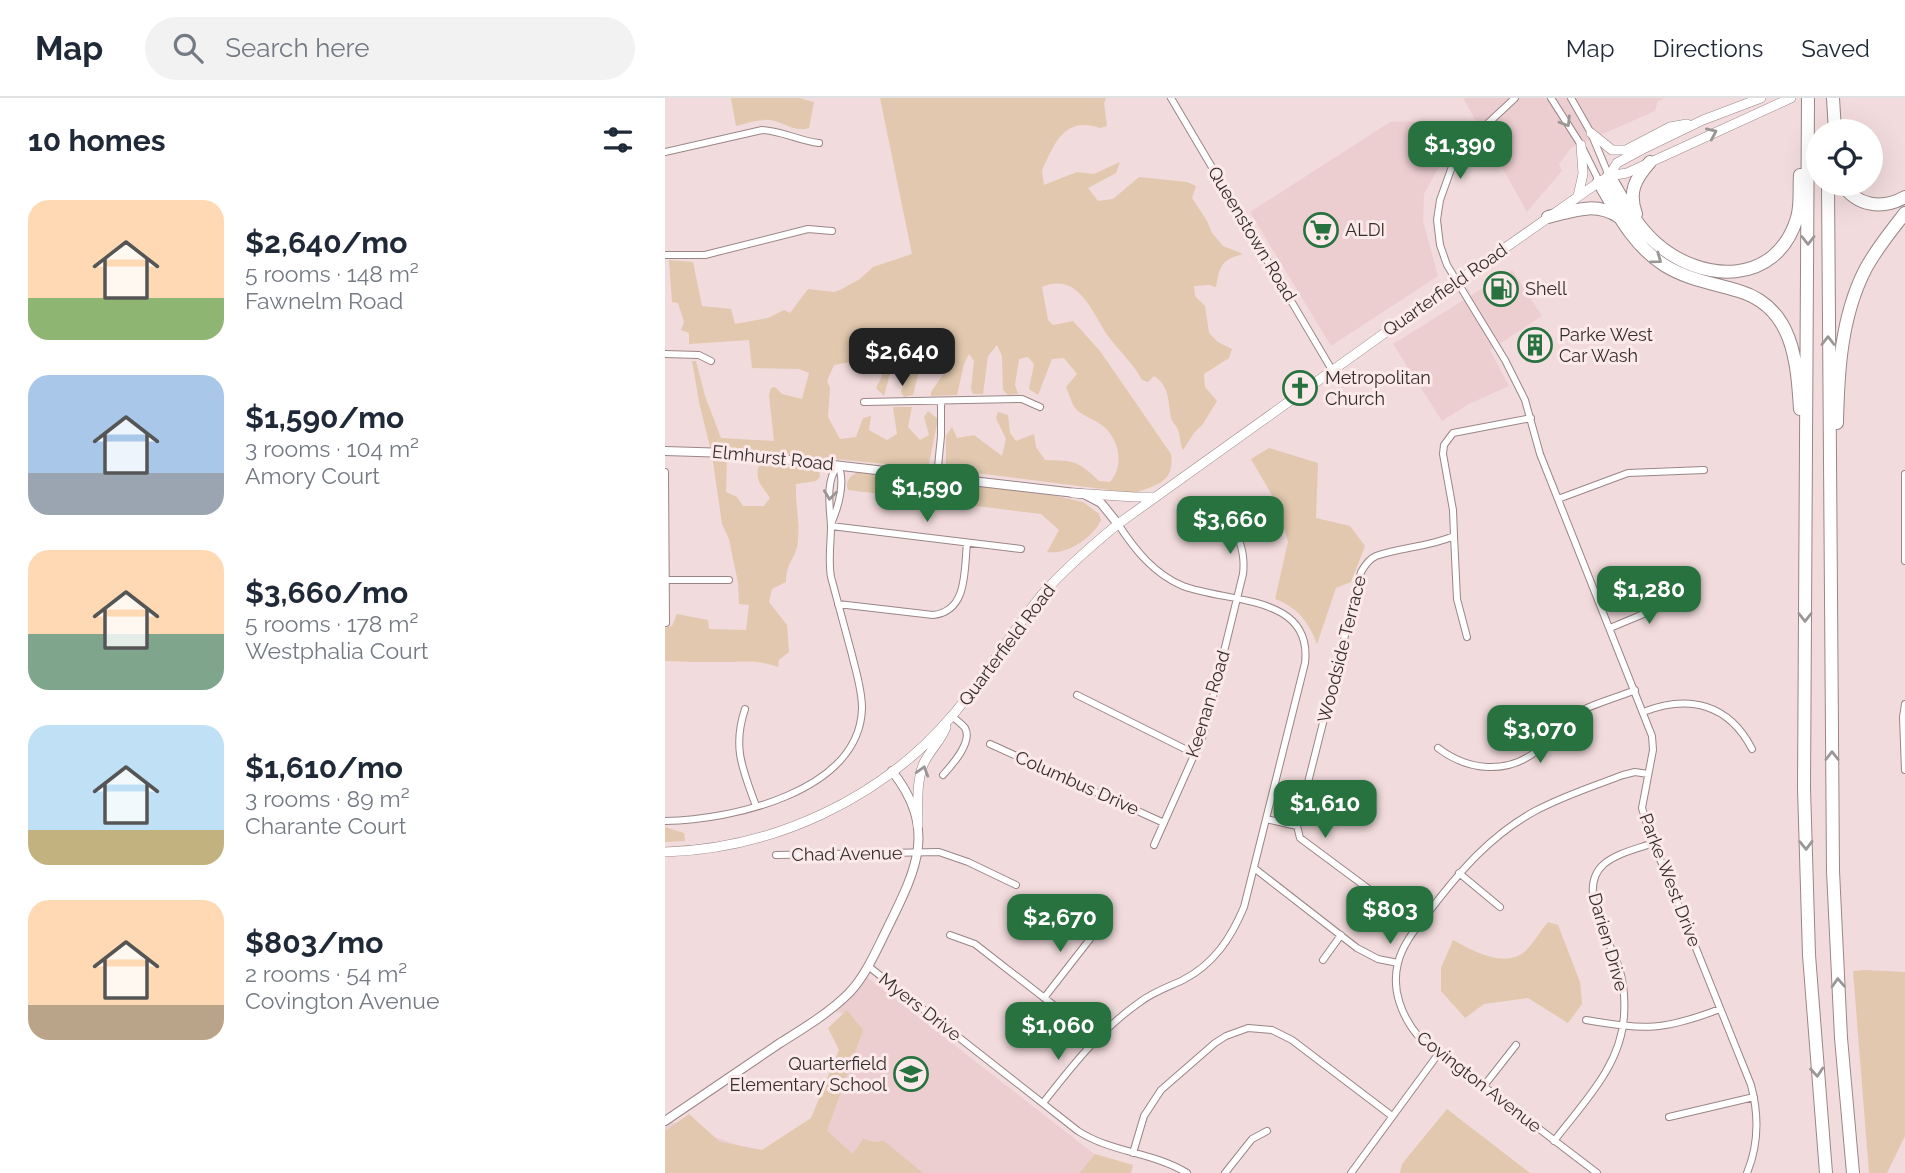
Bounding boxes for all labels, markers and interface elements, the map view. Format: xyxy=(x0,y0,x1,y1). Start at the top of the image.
search box xyxy=(145,17,635,80)
text: Map xyxy=(35,29,103,68)
icon: search xyxy=(169,29,207,67)
text: Search here xyxy=(225,33,370,63)
text: Map xyxy=(1566,34,1615,63)
text: Directions xyxy=(1653,34,1763,63)
text: Saved xyxy=(1801,34,1870,63)
one-way arrow xyxy=(1558,114,1571,127)
map controls xyxy=(1806,119,1883,196)
button: locate xyxy=(1806,119,1883,196)
icon: filters xyxy=(599,121,637,159)
pin: $1,390 xyxy=(1403,122,1517,181)
text: 10 homes xyxy=(28,123,165,158)
one-way arrow xyxy=(1705,127,1717,141)
text: $1,390 xyxy=(1424,130,1496,157)
street label: Queenstown Road xyxy=(1204,162,1301,305)
supermarket icon: ALDI xyxy=(1302,211,1340,249)
place label: ALDI xyxy=(1345,219,1385,240)
text: $2,640/mo xyxy=(245,225,407,260)
icon: home xyxy=(84,228,168,312)
one-way arrow xyxy=(1800,235,1816,245)
street label: Quarterfield Road xyxy=(1379,239,1511,340)
one-way arrow xyxy=(1649,251,1662,264)
text: 5 rooms · 148 m² xyxy=(245,260,419,287)
fuel station icon: Shell xyxy=(1482,270,1520,308)
place label: Shell xyxy=(1525,278,1567,299)
text: Fawnelm Road xyxy=(245,287,403,314)
place label: Parke West Car Wash xyxy=(1559,324,1653,366)
building icon: Parke West Car Wash xyxy=(1516,326,1554,364)
pin: $2,640 xyxy=(845,328,959,388)
one-way arrow xyxy=(1820,335,1836,346)
text: $2,640 xyxy=(865,337,939,364)
place label: Metropolitan Church xyxy=(1325,367,1431,409)
church icon: Metropolitan Church xyxy=(1281,369,1319,407)
text: $1,590/mo xyxy=(245,400,404,435)
icon: home xyxy=(84,403,168,487)
text: 3 rooms · 104 m² xyxy=(245,435,419,462)
street label: Elmhurst Road xyxy=(711,441,835,474)
text: Amory Court xyxy=(245,462,380,489)
pin: $1,590 xyxy=(870,464,984,524)
text: $1,590 xyxy=(891,473,963,500)
one-way arrow xyxy=(823,489,838,501)
pin: $3,660 xyxy=(1173,496,1287,556)
text: $3,660 xyxy=(1193,505,1267,532)
pin: $1,280 xyxy=(1592,566,1706,626)
street label: Woodside Terrace xyxy=(1313,573,1370,725)
text: $3,660/mo xyxy=(245,575,408,610)
text: $1,280 xyxy=(1613,575,1685,602)
icon: home xyxy=(84,578,168,662)
street label: Quarterfield Road xyxy=(954,580,1059,710)
text: 5 rooms · 178 m² xyxy=(245,610,418,637)
one-way arrow xyxy=(1797,613,1813,623)
text: Westphalia Court xyxy=(245,637,429,664)
street label: Keenan Road xyxy=(1181,648,1234,760)
pin: $3,070 xyxy=(1483,706,1597,765)
text: $3,070 xyxy=(1503,714,1577,741)
street label: Columbus Drive xyxy=(1012,746,1143,819)
text: $1,610/mo xyxy=(245,750,403,785)
one-way arrow xyxy=(1824,750,1840,760)
icon: home xyxy=(84,753,168,837)
one-way arrow xyxy=(915,765,929,777)
pin: $1,610 xyxy=(1268,780,1382,840)
text: 3 rooms · 89 m² xyxy=(245,785,410,812)
text: $1,610 xyxy=(1290,789,1360,816)
street label: Parke West Drive xyxy=(1635,810,1706,950)
text: Charante Court xyxy=(245,812,406,839)
one-way arrow xyxy=(1798,840,1813,851)
street label: Chad Avenue xyxy=(791,842,903,865)
pin: $803 xyxy=(1349,886,1431,946)
street label: Darien Drive xyxy=(1584,890,1633,994)
pin: $2,670 xyxy=(1003,894,1117,954)
text: $803 xyxy=(1362,895,1418,922)
text: $2,670 xyxy=(1023,903,1097,930)
text: $803/mo xyxy=(245,925,383,960)
icon: home xyxy=(84,928,168,1012)
text: 2 rooms · 54 m² xyxy=(245,960,407,987)
street label: Myers Drive xyxy=(875,968,966,1045)
one-way arrow xyxy=(1831,977,1846,988)
text: Covington Avenue xyxy=(245,987,439,1014)
pin: $1,060 xyxy=(1001,1002,1115,1062)
text: $1,060 xyxy=(1021,1011,1095,1038)
street label: Covington Avenue xyxy=(1413,1026,1546,1137)
place label: Quarterfield Elementary School xyxy=(729,1053,887,1095)
school or university icon: Quarterfield Elementary School xyxy=(892,1055,930,1093)
one-way arrow xyxy=(1809,1067,1824,1078)

